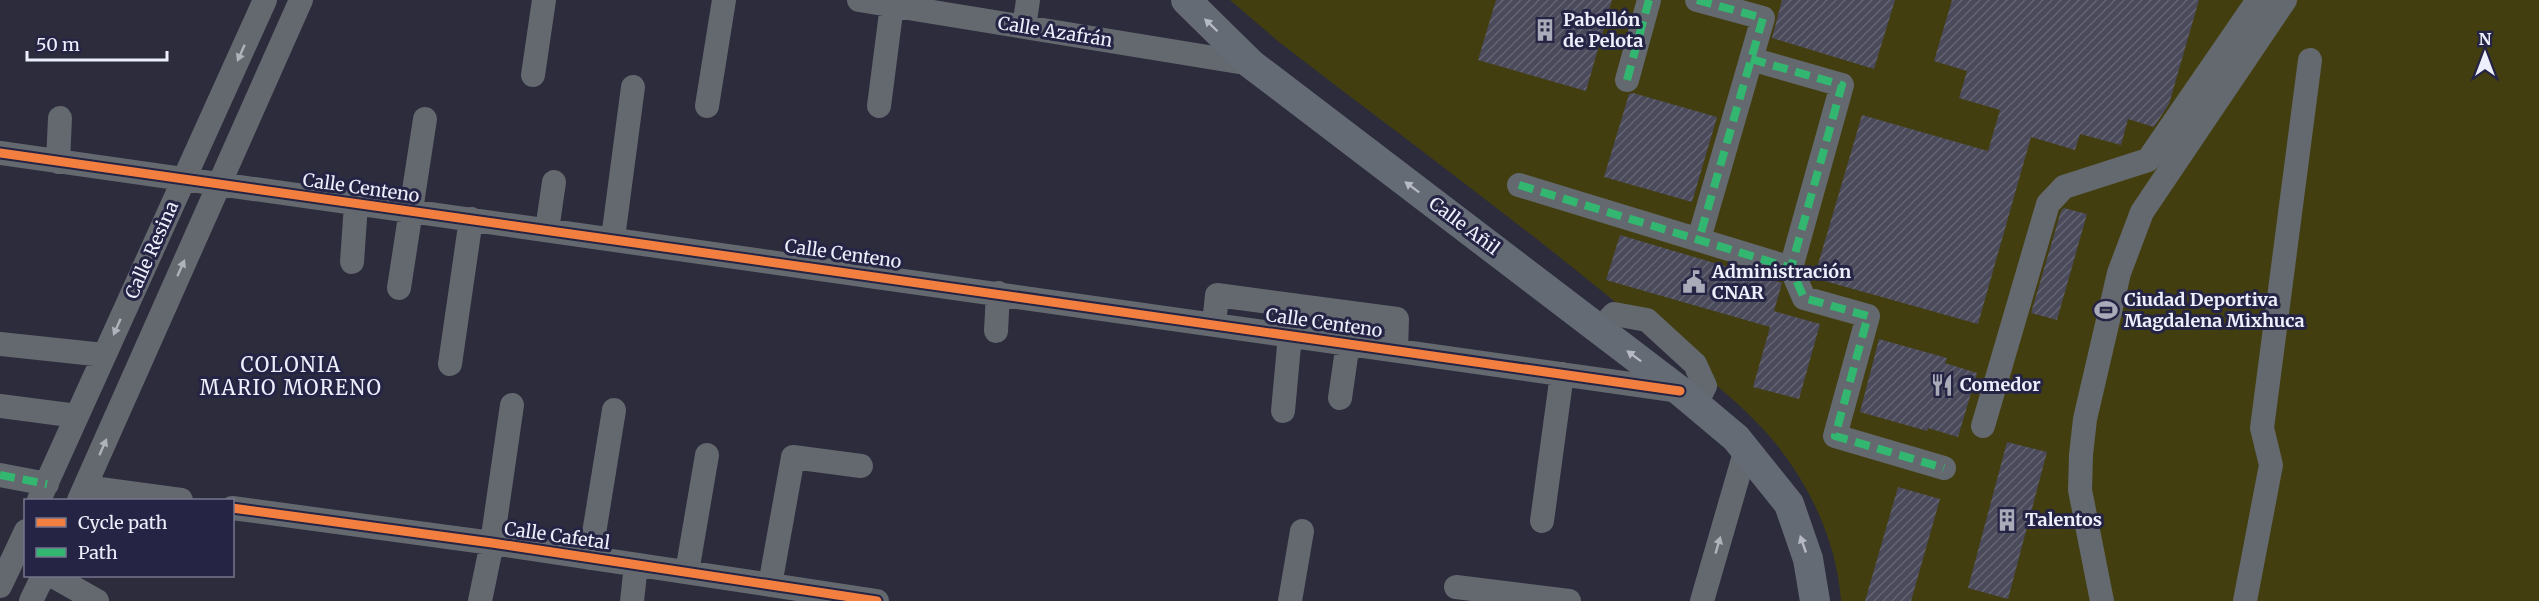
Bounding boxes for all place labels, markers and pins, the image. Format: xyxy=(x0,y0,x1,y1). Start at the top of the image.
place label: Pabellón de Pelota xyxy=(1563,8,1643,52)
building icon: Pabellón de Pelota xyxy=(1532,17,1558,43)
place label: Administración CNAR xyxy=(1711,260,1851,304)
public building icon: Administración CNAR xyxy=(1681,269,1707,295)
place label: Ciudad Deportiva Magdalena Mixhuca xyxy=(2124,288,2305,332)
sports icon: Ciudad Deportiva Magdalena Mixhuca xyxy=(2093,297,2119,323)
restaurant icon: Comedor xyxy=(1929,372,1955,398)
place label: Comedor xyxy=(1960,373,2041,396)
building icon: Talentos xyxy=(1994,507,2020,533)
place label: Talentos xyxy=(2025,508,2102,531)

